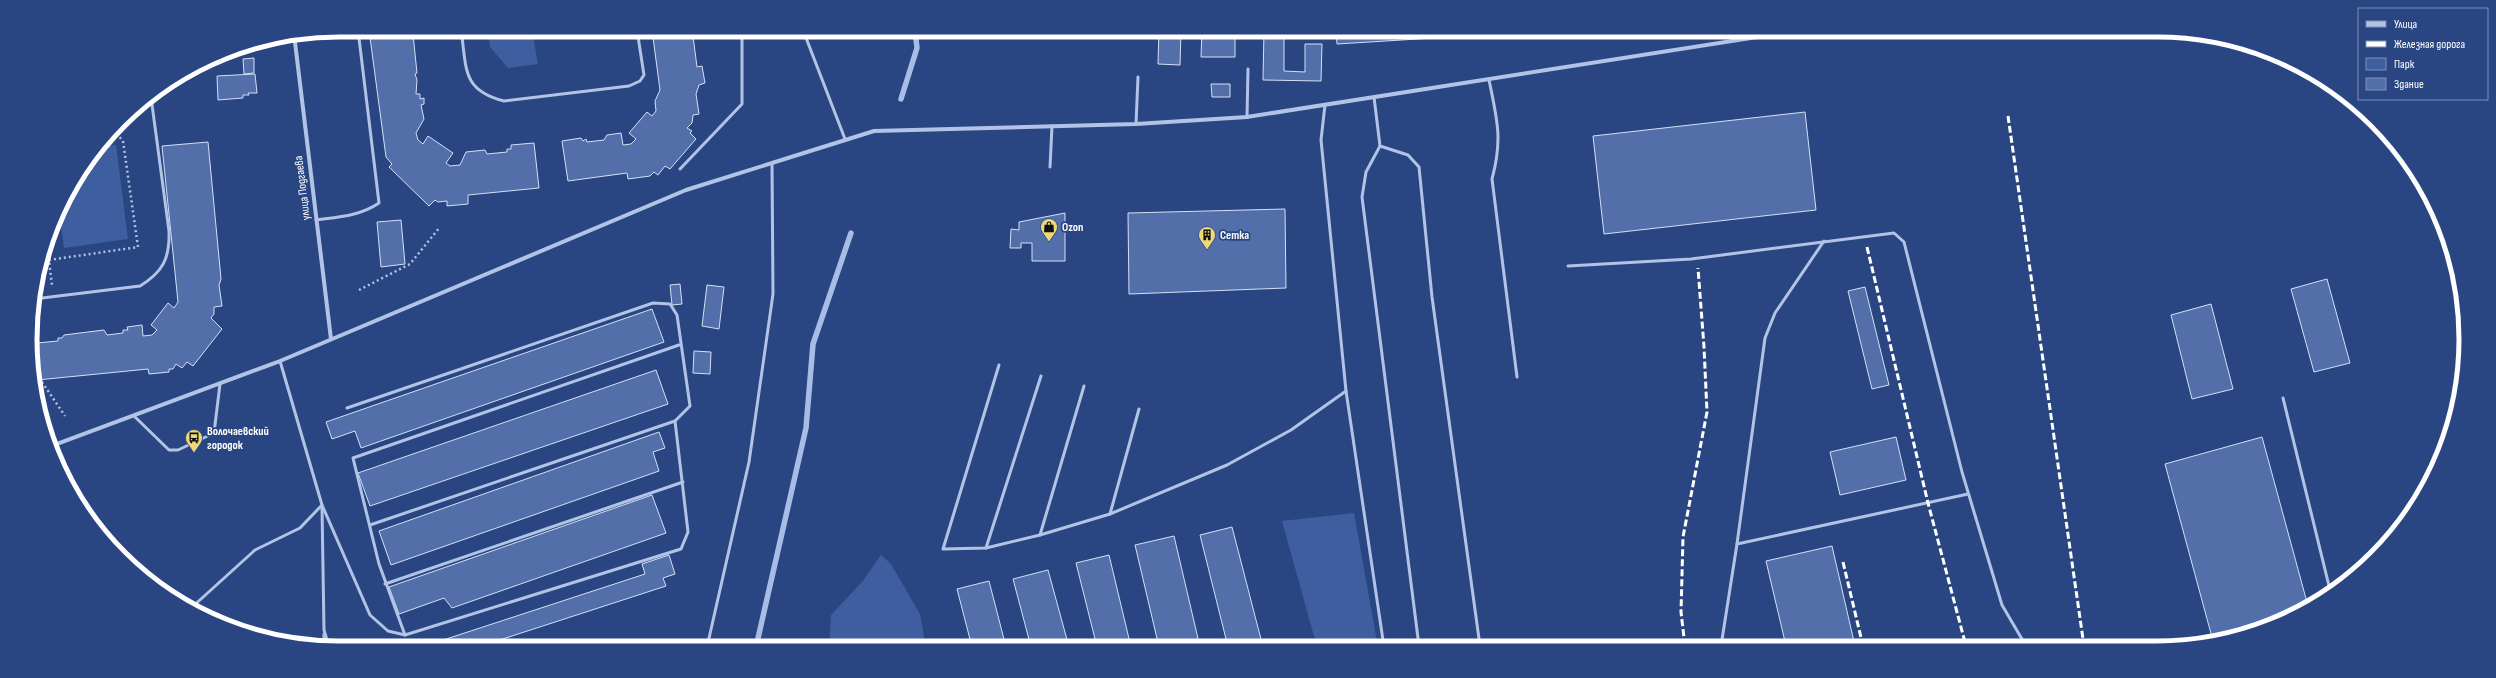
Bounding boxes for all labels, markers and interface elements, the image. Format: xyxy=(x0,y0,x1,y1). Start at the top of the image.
legend xyxy=(2358,8,2488,100)
text: Улица xyxy=(2394,17,2418,32)
text: Железная дорога xyxy=(2394,37,2466,52)
text: Парк xyxy=(2394,57,2415,72)
text: Здание xyxy=(2394,77,2424,92)
street label: улица Подгаева xyxy=(291,154,314,221)
shop icon: Ozon xyxy=(1039,217,1059,242)
place label: Ozon xyxy=(1062,220,1083,235)
building icon: Сетка xyxy=(1197,225,1217,250)
place label: Сетка xyxy=(1220,228,1249,243)
place label: Волочаевский городок xyxy=(207,424,269,453)
bus stop icon: Волочаевский городок xyxy=(184,428,204,453)

